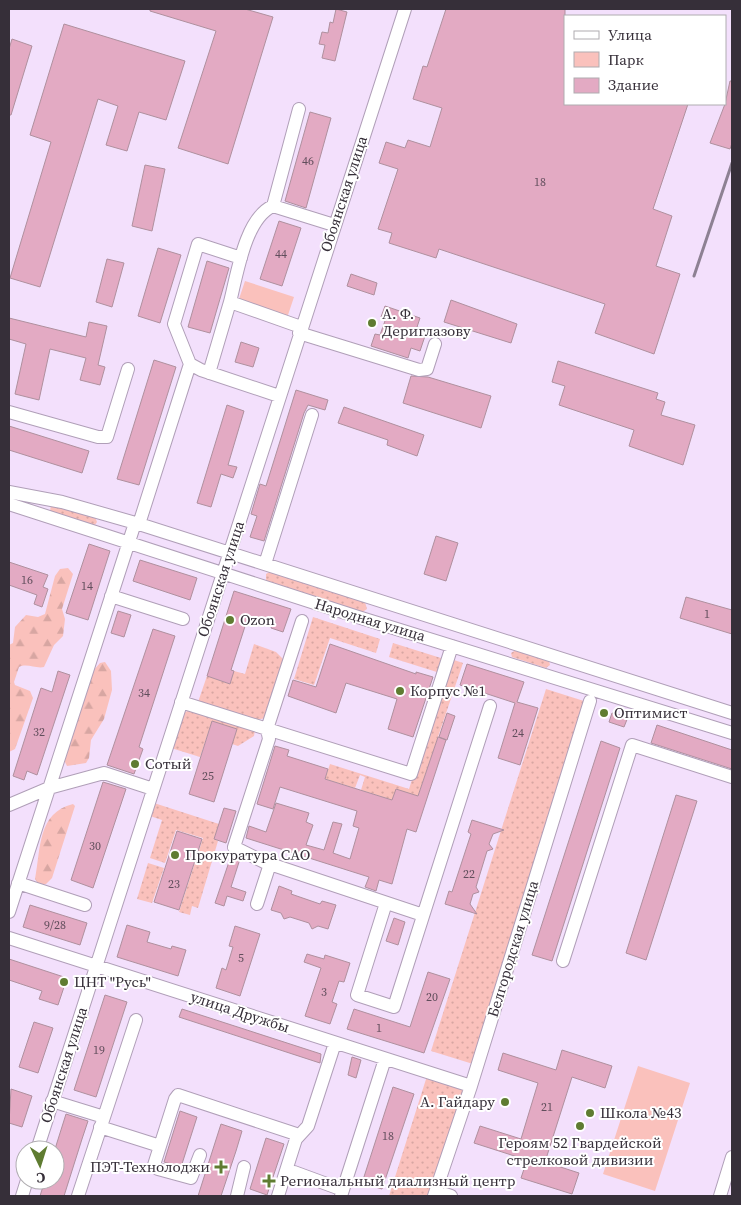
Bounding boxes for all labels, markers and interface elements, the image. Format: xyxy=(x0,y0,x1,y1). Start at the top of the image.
legend xyxy=(564,15,726,105)
text: Улица xyxy=(608,24,652,45)
text: Парк xyxy=(608,49,644,70)
text: Здание xyxy=(608,74,659,95)
street label: Обоянская улица xyxy=(315,133,372,255)
house number: 46 xyxy=(302,153,314,169)
house number: 18 xyxy=(534,174,546,190)
house number: 44 xyxy=(275,246,287,262)
place label: А. Ф. Дериглазову xyxy=(382,303,471,341)
marker: А. Ф. Дериглазову xyxy=(366,317,378,329)
street label: Обоянская улица xyxy=(192,518,249,640)
house number: 16 xyxy=(21,572,33,588)
house number: 14 xyxy=(81,578,93,594)
street label: Народная улица xyxy=(312,593,428,646)
house number: 1 xyxy=(704,606,710,622)
place label: Ozon xyxy=(240,609,275,630)
marker: Ozon xyxy=(224,614,236,626)
place label: Корпус №1 xyxy=(410,680,486,701)
house number: 34 xyxy=(138,685,150,701)
marker: Корпус №1 xyxy=(394,685,406,697)
place label: Оптимист xyxy=(614,702,687,723)
marker: Оптимист xyxy=(598,707,610,719)
house number: 32 xyxy=(33,724,45,740)
house number: 24 xyxy=(512,725,524,741)
place label: Сотый xyxy=(145,753,192,774)
marker: Сотый xyxy=(129,758,141,770)
house number: 25 xyxy=(202,768,214,784)
house number: 30 xyxy=(89,838,101,854)
place label: Прокуратура САО xyxy=(185,844,310,865)
marker: Прокуратура САО xyxy=(169,849,181,861)
house number: 22 xyxy=(463,866,475,882)
house number: 23 xyxy=(168,876,180,892)
street label: Белгородская улица xyxy=(482,878,543,1020)
house number: 9/28 xyxy=(44,917,66,933)
house number: 5 xyxy=(238,950,244,966)
place label: ЦНТ "Русь" xyxy=(74,971,151,992)
marker: ЦНТ "Русь" xyxy=(58,976,70,988)
house number: 3 xyxy=(321,984,327,1000)
street label: улица Дружбы xyxy=(188,986,292,1037)
house number: 20 xyxy=(426,989,438,1005)
street label: Обоянская улица xyxy=(35,1004,92,1126)
house number: 1 xyxy=(376,1020,382,1036)
house number: 19 xyxy=(93,1042,105,1058)
place label: А. Гайдару xyxy=(420,1091,495,1112)
marker: А. Гайдару xyxy=(499,1096,511,1108)
house number: 21 xyxy=(541,1099,553,1115)
place label: Школа №43 xyxy=(600,1102,682,1123)
marker: Школа №43 xyxy=(584,1107,596,1119)
marker: Героям 52 Гвардейской стрелковой дивизии xyxy=(574,1120,586,1132)
house number: 18 xyxy=(382,1128,394,1144)
place label: Героям 52 Гвардейской стрелковой дивизии xyxy=(498,1132,662,1170)
north arrow xyxy=(15,1140,65,1190)
place label: ПЭТ-Технолоджи xyxy=(90,1156,210,1177)
marker: ПЭТ-Технолоджи xyxy=(214,1160,228,1174)
text: С xyxy=(36,1168,46,1188)
place label: Региональный диализный центр xyxy=(280,1170,516,1191)
marker: Региональный диализный центр xyxy=(262,1174,276,1188)

